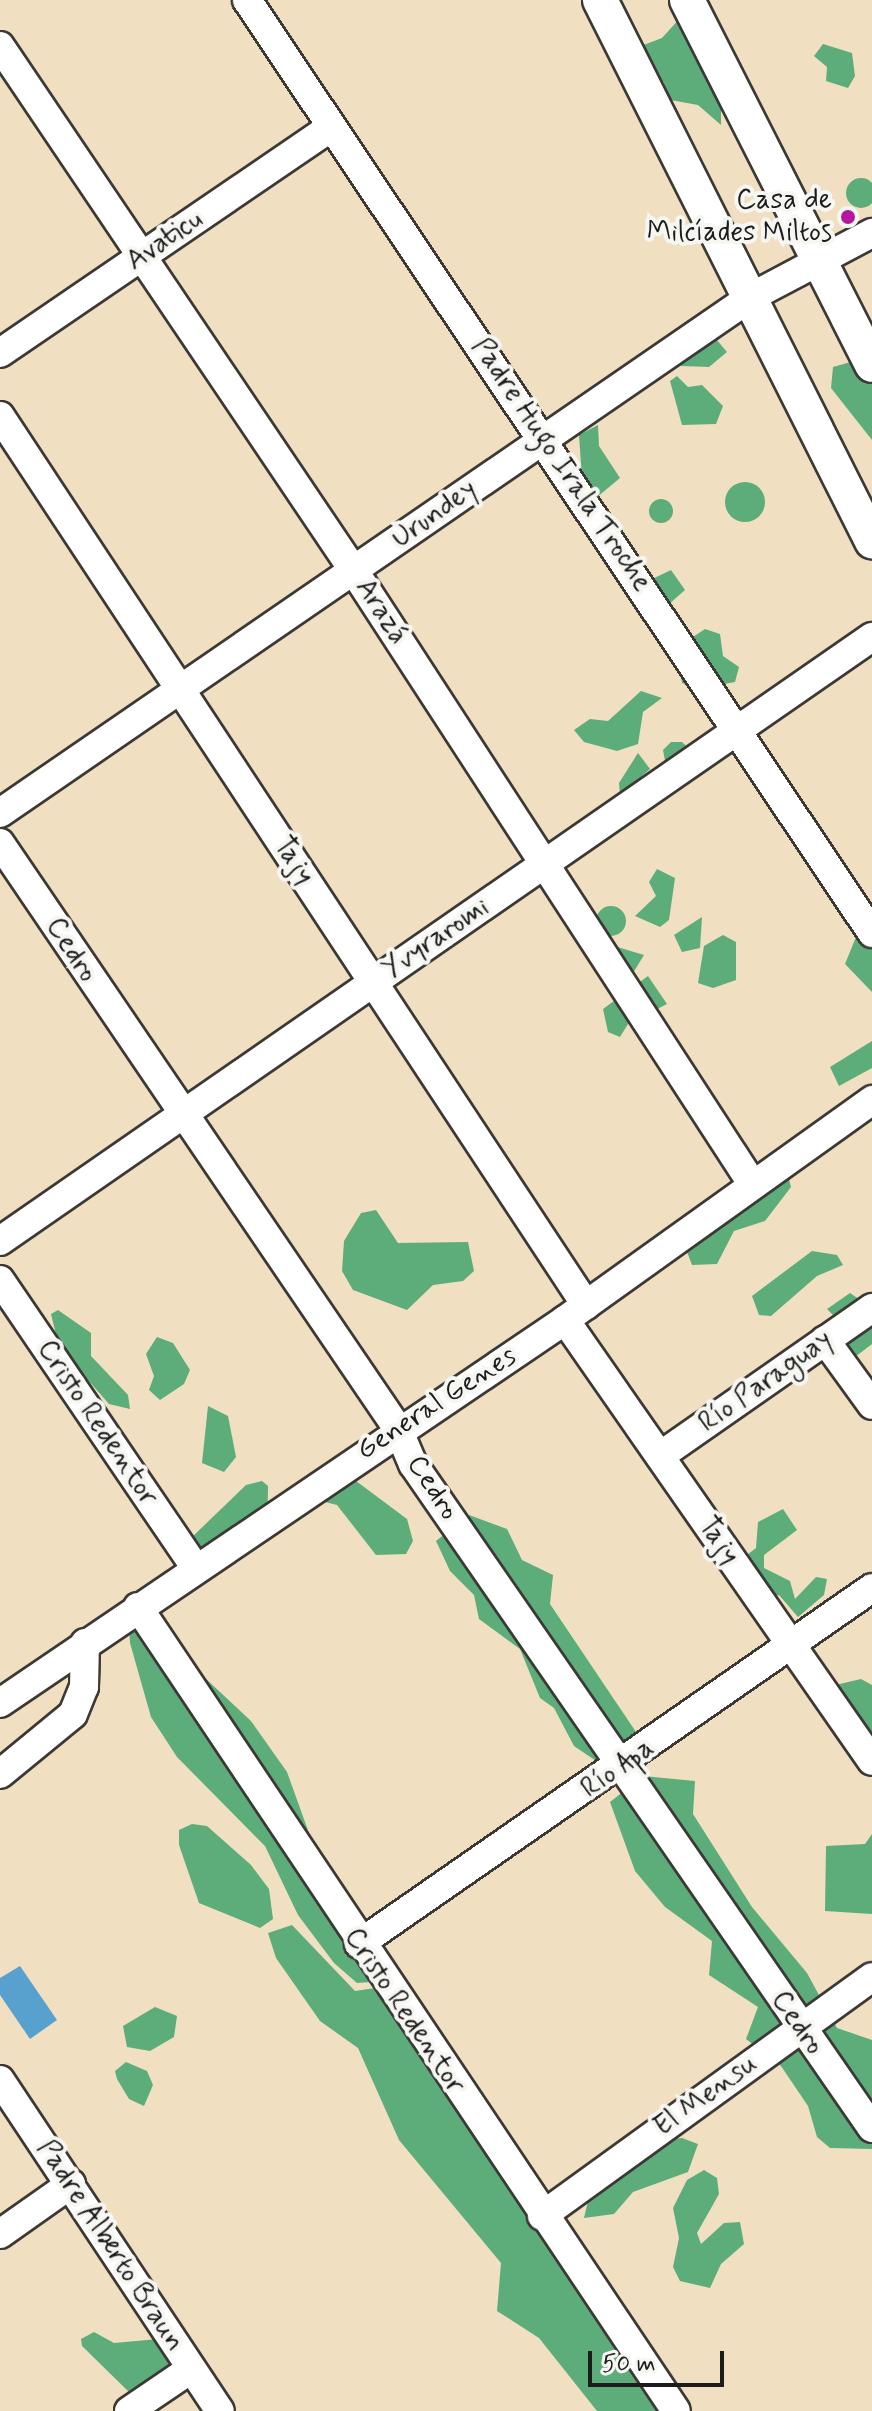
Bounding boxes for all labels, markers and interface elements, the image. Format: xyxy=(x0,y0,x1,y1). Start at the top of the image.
place label: Casa de Milcíades Miltos xyxy=(642,184,832,250)
street label: Avaticu xyxy=(120,203,210,279)
marker: Casa de Milcíades Miltos xyxy=(839,208,857,226)
street label: Padre Hugo Irala Troche xyxy=(466,335,656,595)
street label: Urundey xyxy=(386,474,484,556)
street label: Arazá xyxy=(347,573,415,651)
street label: Tajy xyxy=(265,831,321,891)
street label: Yvyraromi xyxy=(376,891,496,987)
street label: Cedro xyxy=(38,911,104,989)
street label: Río Paraguay xyxy=(693,1324,839,1440)
street label: Cristo Redentor xyxy=(30,1334,164,1512)
street label: General Genes xyxy=(354,1342,520,1466)
street label: Cedro xyxy=(399,1449,465,1527)
street label: Tajy xyxy=(690,1511,746,1571)
street label: Río Apa xyxy=(575,1732,661,1806)
street label: Cristo Redentor xyxy=(337,1922,471,2100)
street label: Cedro xyxy=(763,1985,831,2061)
street label: El Mensu xyxy=(653,2051,759,2141)
street label: Padre Alberto Braun xyxy=(29,2133,191,2359)
scale bar xyxy=(592,2335,728,2385)
text: 50 m xyxy=(602,2349,656,2380)

